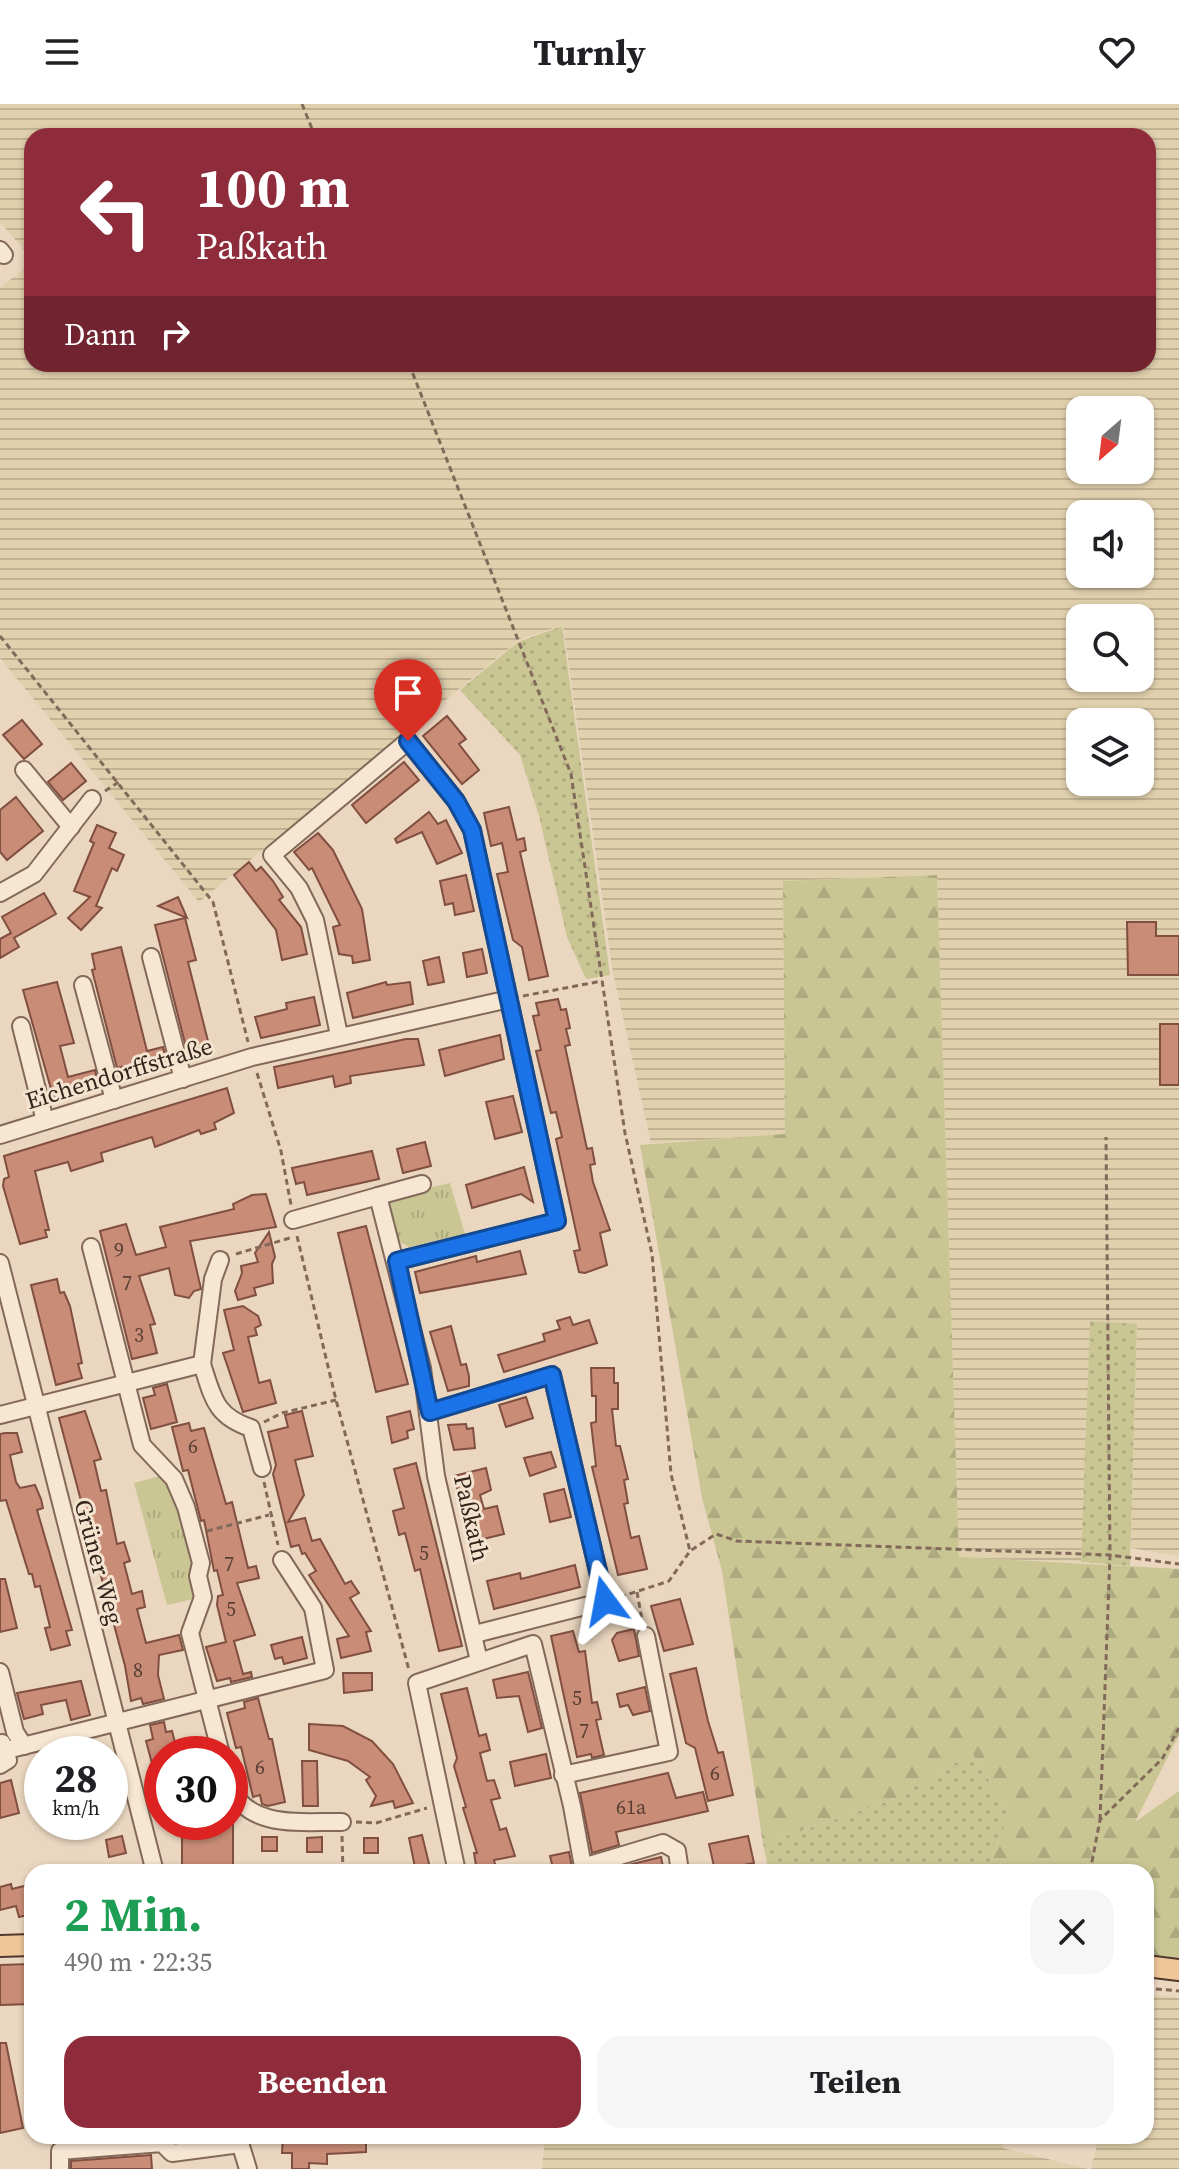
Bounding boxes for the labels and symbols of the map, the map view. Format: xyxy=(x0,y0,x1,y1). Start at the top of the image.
north arrow xyxy=(1066,396,1154,484)
pin xyxy=(374,659,442,741)
street label: Eichendorffstraße xyxy=(22,1029,216,1117)
house number: 9 xyxy=(114,1236,124,1264)
house number: 7 xyxy=(122,1269,132,1297)
house number: 3 xyxy=(134,1321,144,1349)
house number: 6 xyxy=(188,1432,198,1460)
street label: Paßkath xyxy=(446,1471,498,1565)
street label: Grüner Weg xyxy=(66,1496,132,1628)
house number: 5 xyxy=(419,1539,429,1567)
house number: 7 xyxy=(224,1550,234,1578)
position arrow xyxy=(563,1559,647,1643)
house number: 5 xyxy=(226,1595,236,1623)
house number: 8 xyxy=(133,1656,143,1684)
house number: 5 xyxy=(572,1684,582,1712)
house number: 7 xyxy=(579,1717,589,1745)
speed limit sign: 30 xyxy=(144,1736,248,1840)
house number: 6 xyxy=(255,1753,265,1781)
house number: 6 xyxy=(710,1759,720,1787)
house number: 61a xyxy=(616,1793,647,1821)

